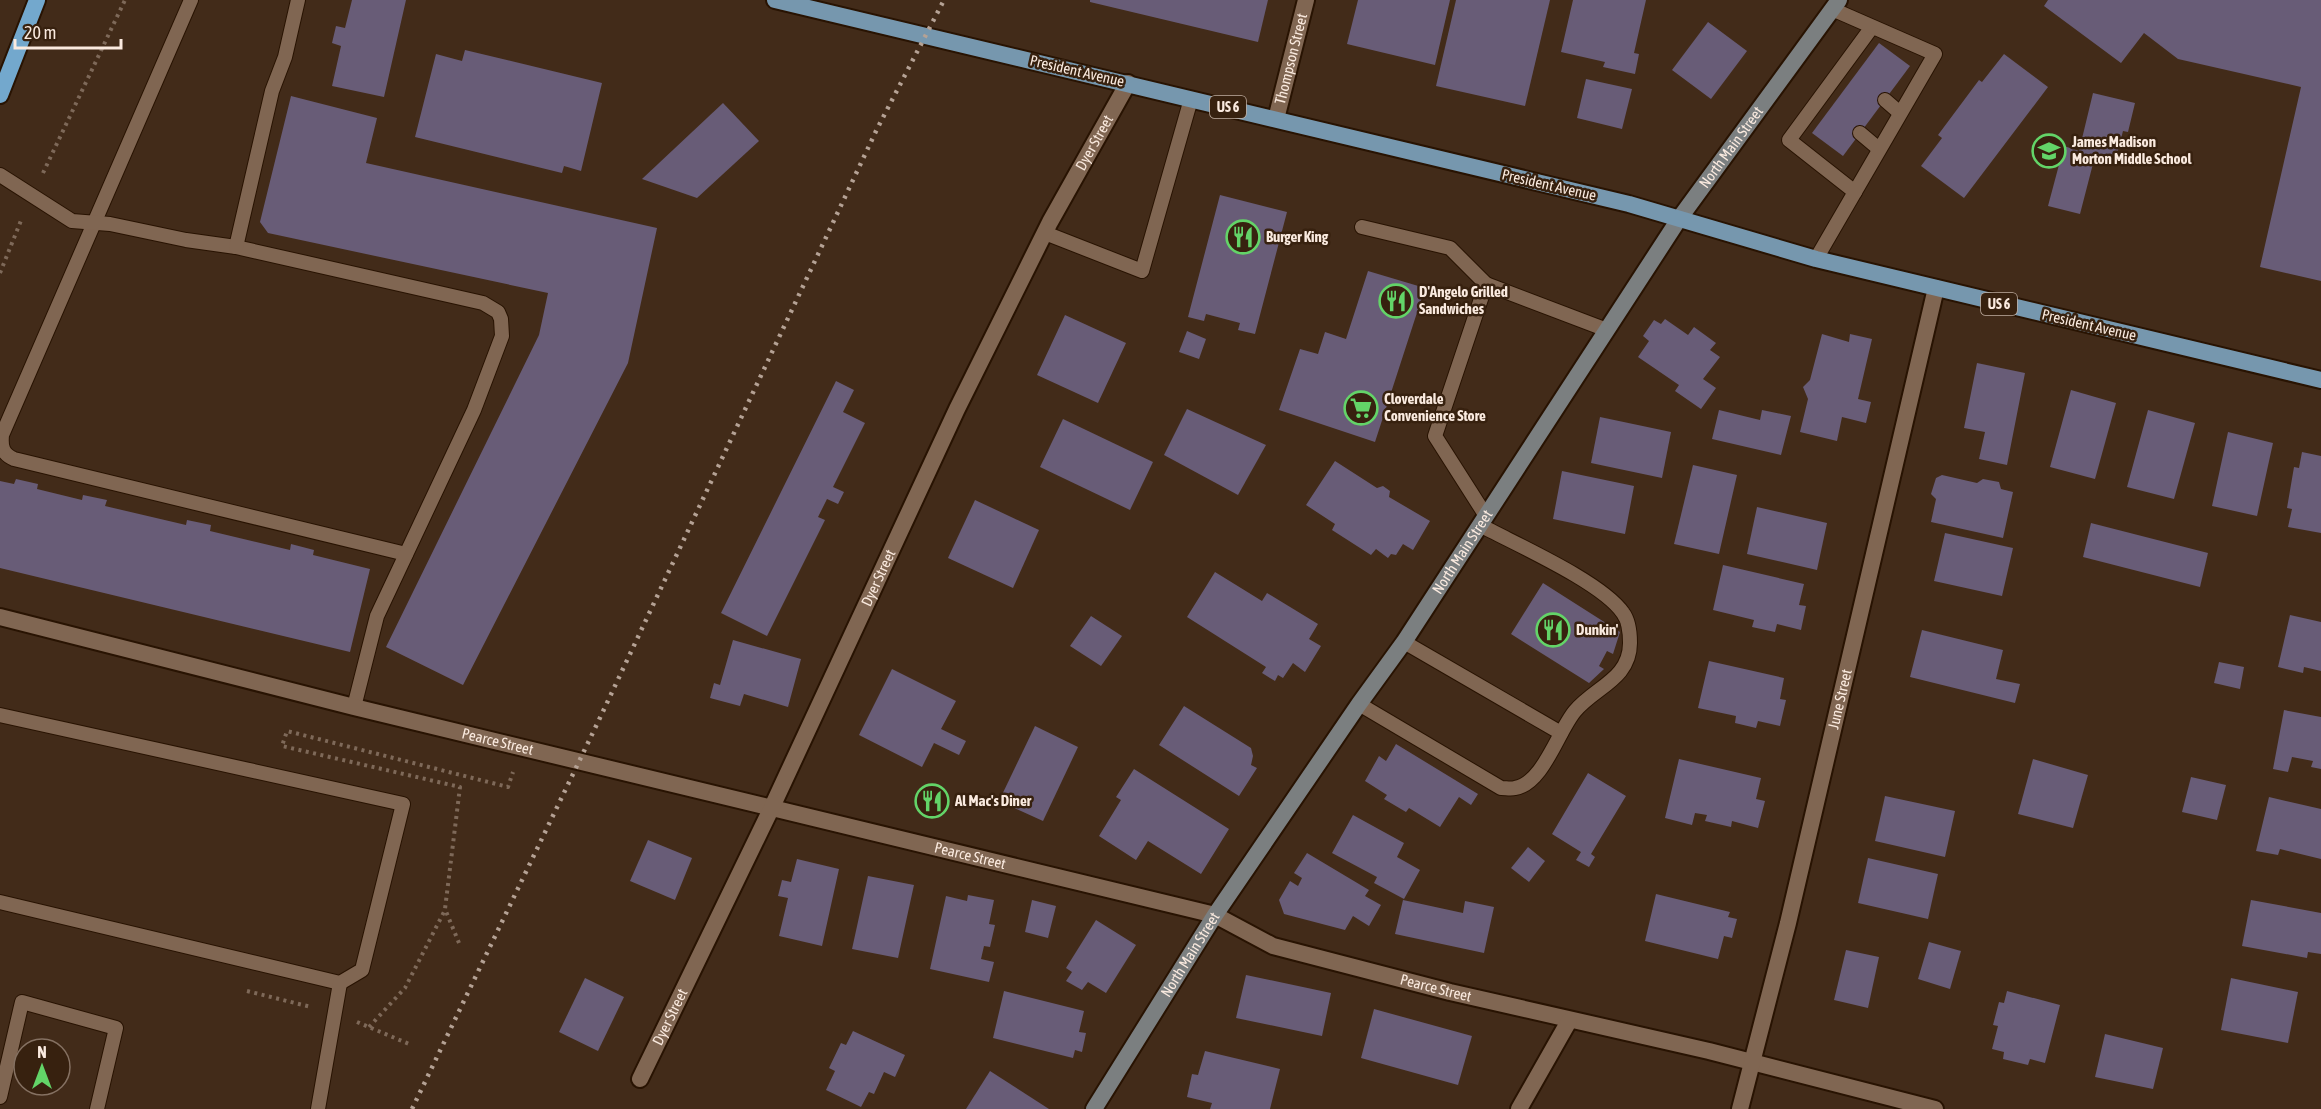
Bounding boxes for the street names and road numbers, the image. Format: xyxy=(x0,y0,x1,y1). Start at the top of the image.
street label: Thompson Street xyxy=(1271,11,1310,106)
street label: President Avenue xyxy=(1028,51,1126,90)
road number: US 6 xyxy=(1210,96,1246,118)
street label: North Main Street xyxy=(1696,103,1766,191)
street label: Dyer Street xyxy=(1072,112,1116,173)
street label: President Avenue xyxy=(1500,165,1598,204)
road number: US 6 xyxy=(1981,293,2017,315)
street label: President Avenue xyxy=(2040,305,2138,344)
street label: North Main Street xyxy=(1429,507,1496,597)
street label: Dyer Street xyxy=(858,547,899,609)
street label: June Street xyxy=(1824,667,1855,731)
street label: Pearce Street xyxy=(460,724,535,758)
street label: Pearce Street xyxy=(933,839,1008,872)
street label: North Main Street xyxy=(1157,909,1223,1000)
street label: Pearce Street xyxy=(1399,970,1473,1005)
street label: Dyer Street xyxy=(649,986,691,1048)

